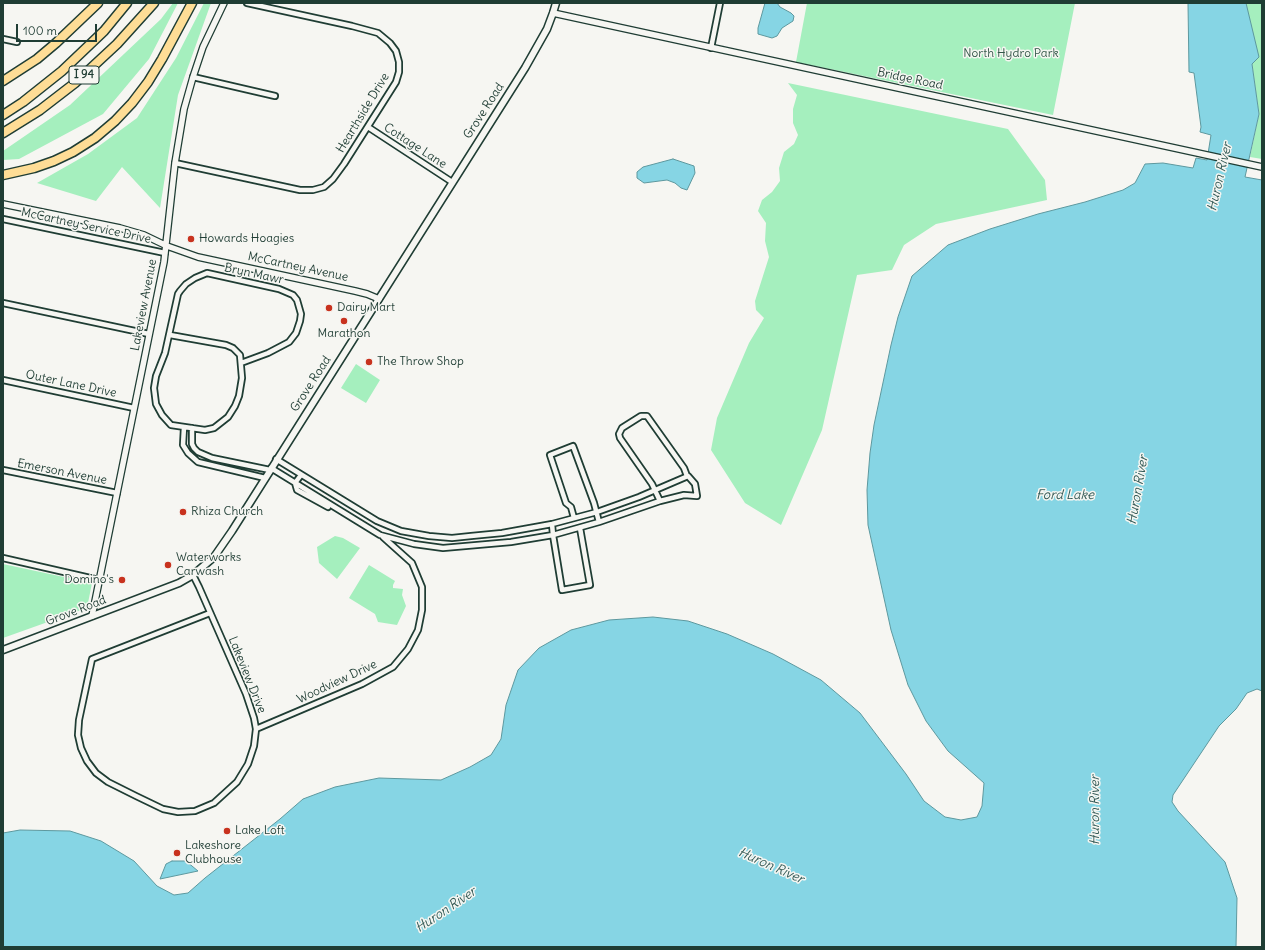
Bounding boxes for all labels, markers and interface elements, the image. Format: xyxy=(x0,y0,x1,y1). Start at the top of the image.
scale bar xyxy=(18,16,99,42)
text: 100 m xyxy=(23,23,57,38)
park label: North Hydro Park xyxy=(963,47,1059,61)
street label: Bridge Road xyxy=(876,65,944,93)
road number: I 94 xyxy=(69,66,99,84)
street label: Hearthside Drive xyxy=(334,70,392,156)
street label: Grove Road xyxy=(461,80,507,142)
street label: Cottage Lane xyxy=(381,120,449,172)
water label: Huron River xyxy=(1205,141,1235,213)
street label: McCartney Service Drive xyxy=(20,205,152,247)
place label: Howards Hoagies xyxy=(199,232,294,246)
marker: Howards Hoagies xyxy=(186,234,196,244)
street label: McCartney Avenue xyxy=(246,249,350,285)
street label: Lakeview Avenue xyxy=(128,258,160,352)
street label: Bryn Mawr xyxy=(223,261,285,287)
place label: Dairy Mart xyxy=(337,301,395,315)
marker: Dairy Mart xyxy=(324,303,334,313)
marker: Marathon xyxy=(339,316,349,326)
place label: Marathon xyxy=(318,327,370,341)
street label: Grove Road xyxy=(288,353,334,415)
place label: The Throw Shop xyxy=(377,355,464,369)
marker: The Throw Shop xyxy=(364,357,374,367)
street label: Outer Lane Drive xyxy=(24,367,118,401)
water label: Huron River xyxy=(1124,454,1152,526)
street label: Emerson Avenue xyxy=(16,456,108,488)
water label: Ford Lake xyxy=(1036,487,1094,503)
place label: Rhiza Church xyxy=(191,505,263,519)
marker: Rhiza Church xyxy=(178,507,188,517)
place label: Waterworks Carwash xyxy=(176,551,241,579)
marker: Waterworks Carwash xyxy=(163,560,173,570)
place label: Domino's xyxy=(64,573,114,587)
marker: Domino's xyxy=(117,575,127,585)
street label: Grove Road xyxy=(44,593,108,629)
street label: Lakeview Drive xyxy=(225,635,269,715)
street label: Woodview Drive xyxy=(295,657,379,707)
water label: Huron River xyxy=(1087,775,1103,845)
place label: Lake Loft xyxy=(235,824,285,838)
marker: Lake Loft xyxy=(222,826,232,836)
place label: Lakeshore Clubhouse xyxy=(185,839,242,867)
water label: Huron River xyxy=(736,845,806,887)
marker: Lakeshore Clubhouse xyxy=(172,848,182,858)
water label: Huron River xyxy=(413,884,479,936)

